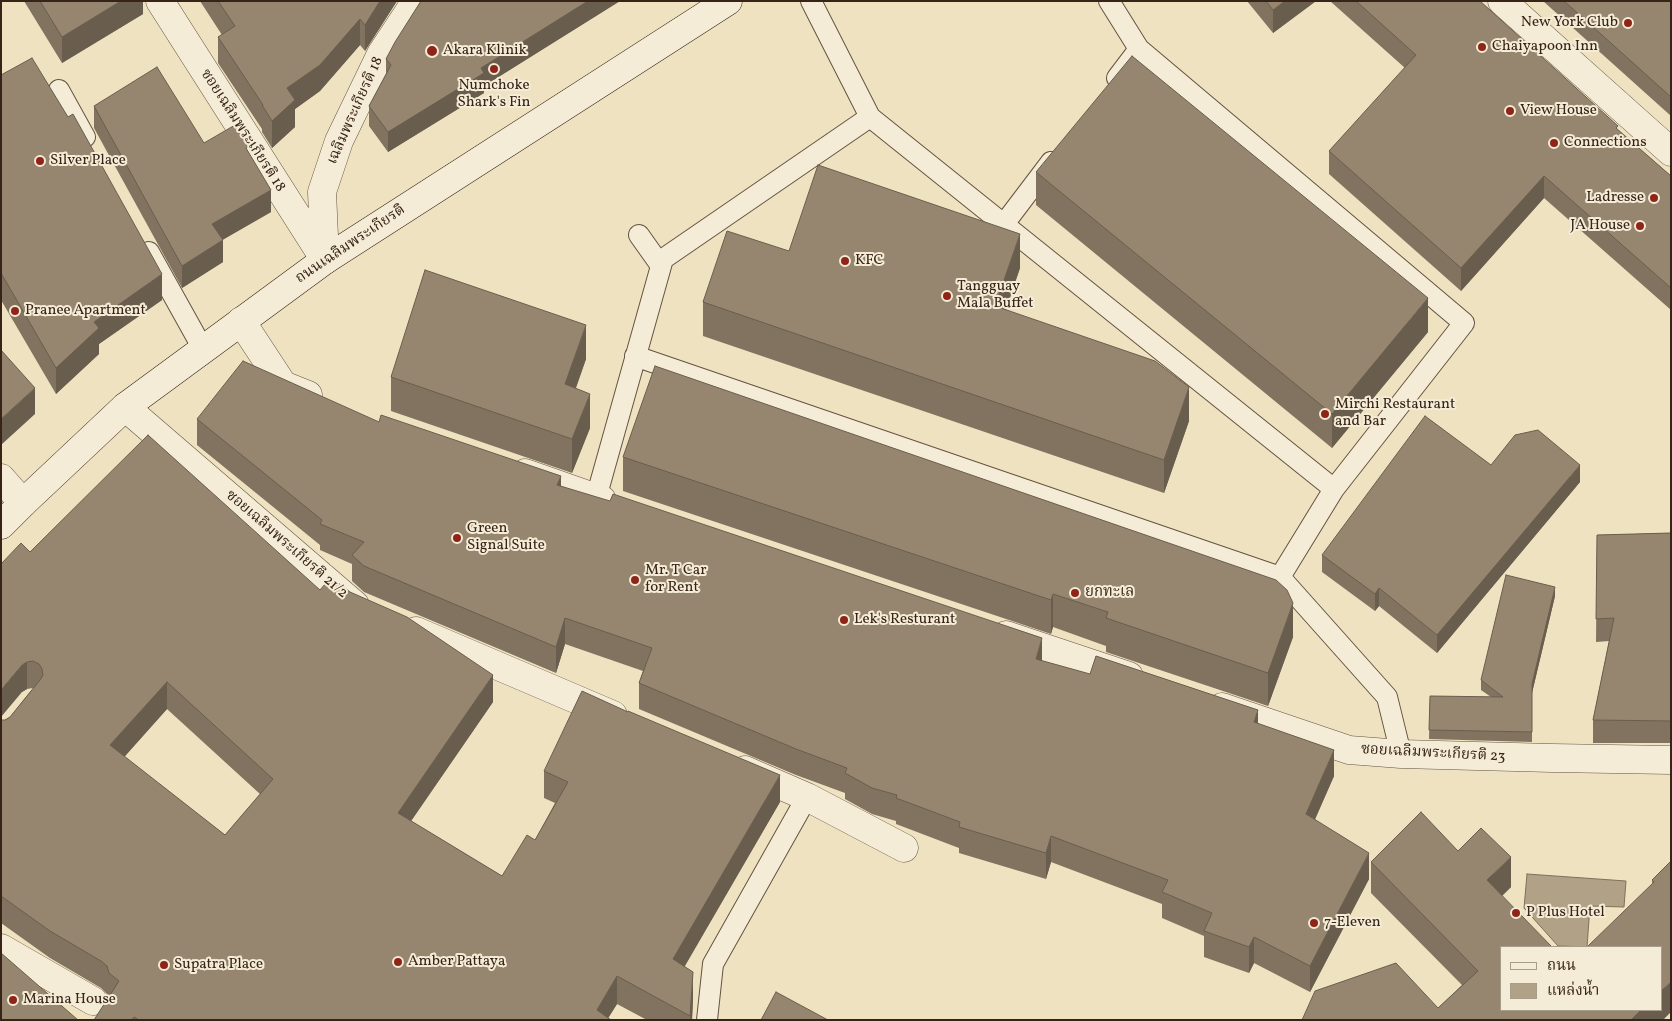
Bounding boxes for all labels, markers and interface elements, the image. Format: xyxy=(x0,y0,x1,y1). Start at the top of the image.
place label: New York Club xyxy=(1521,14,1618,32)
marker: New York Club xyxy=(1622,17,1634,29)
place label: Chaiyapoon Inn xyxy=(1492,38,1598,56)
marker: Chaiyapoon Inn xyxy=(1476,41,1488,53)
place label: Akara Klinik xyxy=(443,42,527,60)
marker: Akara Klinik xyxy=(425,44,439,58)
street label: เฉลิมพระเกียรติ 18 xyxy=(324,54,388,168)
marker: Numchoke Shark's Fin xyxy=(488,63,500,75)
street label: ซอยเฉลิมพระเกียรติ 18 xyxy=(196,66,288,196)
place label: Numchoke Shark's Fin xyxy=(458,77,530,112)
place label: View House xyxy=(1520,102,1597,120)
marker: View House xyxy=(1504,105,1516,117)
place label: Connections xyxy=(1564,134,1647,152)
marker: Connections xyxy=(1548,137,1560,149)
place label: Silver Place xyxy=(50,152,126,170)
marker: Silver Place xyxy=(34,155,46,167)
place label: Ladresse xyxy=(1586,189,1644,207)
marker: Ladresse xyxy=(1648,192,1660,204)
street label: ถนนเฉลิมพระเกียรติ xyxy=(293,202,409,288)
place label: JA House xyxy=(1570,217,1630,235)
marker: JA House xyxy=(1634,220,1646,232)
place label: KFC xyxy=(855,252,883,270)
marker: KFC xyxy=(839,255,851,267)
place label: Tangguay Mala Buffet xyxy=(957,278,1034,313)
marker: Tangguay Mala Buffet xyxy=(941,290,953,302)
place label: Pranee Apartment xyxy=(25,302,146,320)
marker: Pranee Apartment xyxy=(9,305,21,317)
place label: Mirchi Restaurant and Bar xyxy=(1335,396,1455,431)
marker: Mirchi Restaurant and Bar xyxy=(1319,408,1331,420)
street label: ซอยเฉลิมพระเกียรติ 21/2 xyxy=(221,487,351,603)
place label: Green Signal Suite xyxy=(467,520,545,555)
marker: Green Signal Suite xyxy=(451,532,463,544)
place label: Mr. T Car for Rent xyxy=(645,562,707,597)
marker: Mr. T Car for Rent xyxy=(629,574,641,586)
place label: ยกทะเล xyxy=(1085,584,1134,602)
marker: ยกทะเล xyxy=(1069,587,1081,599)
place label: Lek's Resturant xyxy=(854,611,955,629)
marker: Lek's Resturant xyxy=(838,614,850,626)
street label: ซอยเฉลิมพระเกียรติ 23 xyxy=(1360,741,1506,767)
place label: P Plus Hotel xyxy=(1526,904,1605,922)
marker: P Plus Hotel xyxy=(1510,907,1522,919)
place label: 7-Eleven xyxy=(1324,914,1381,932)
marker: 7-Eleven xyxy=(1308,917,1320,929)
legend xyxy=(1500,946,1662,1011)
place label: Amber Pattaya xyxy=(408,953,505,971)
place label: Supatra Place xyxy=(174,956,263,974)
marker: Amber Pattaya xyxy=(392,956,404,968)
text: ถนน xyxy=(1547,956,1576,977)
marker: Supatra Place xyxy=(158,959,170,971)
text: แหล่งน้ำ xyxy=(1547,981,1599,1002)
place label: Marina House xyxy=(23,991,116,1009)
marker: Marina House xyxy=(7,994,19,1006)

